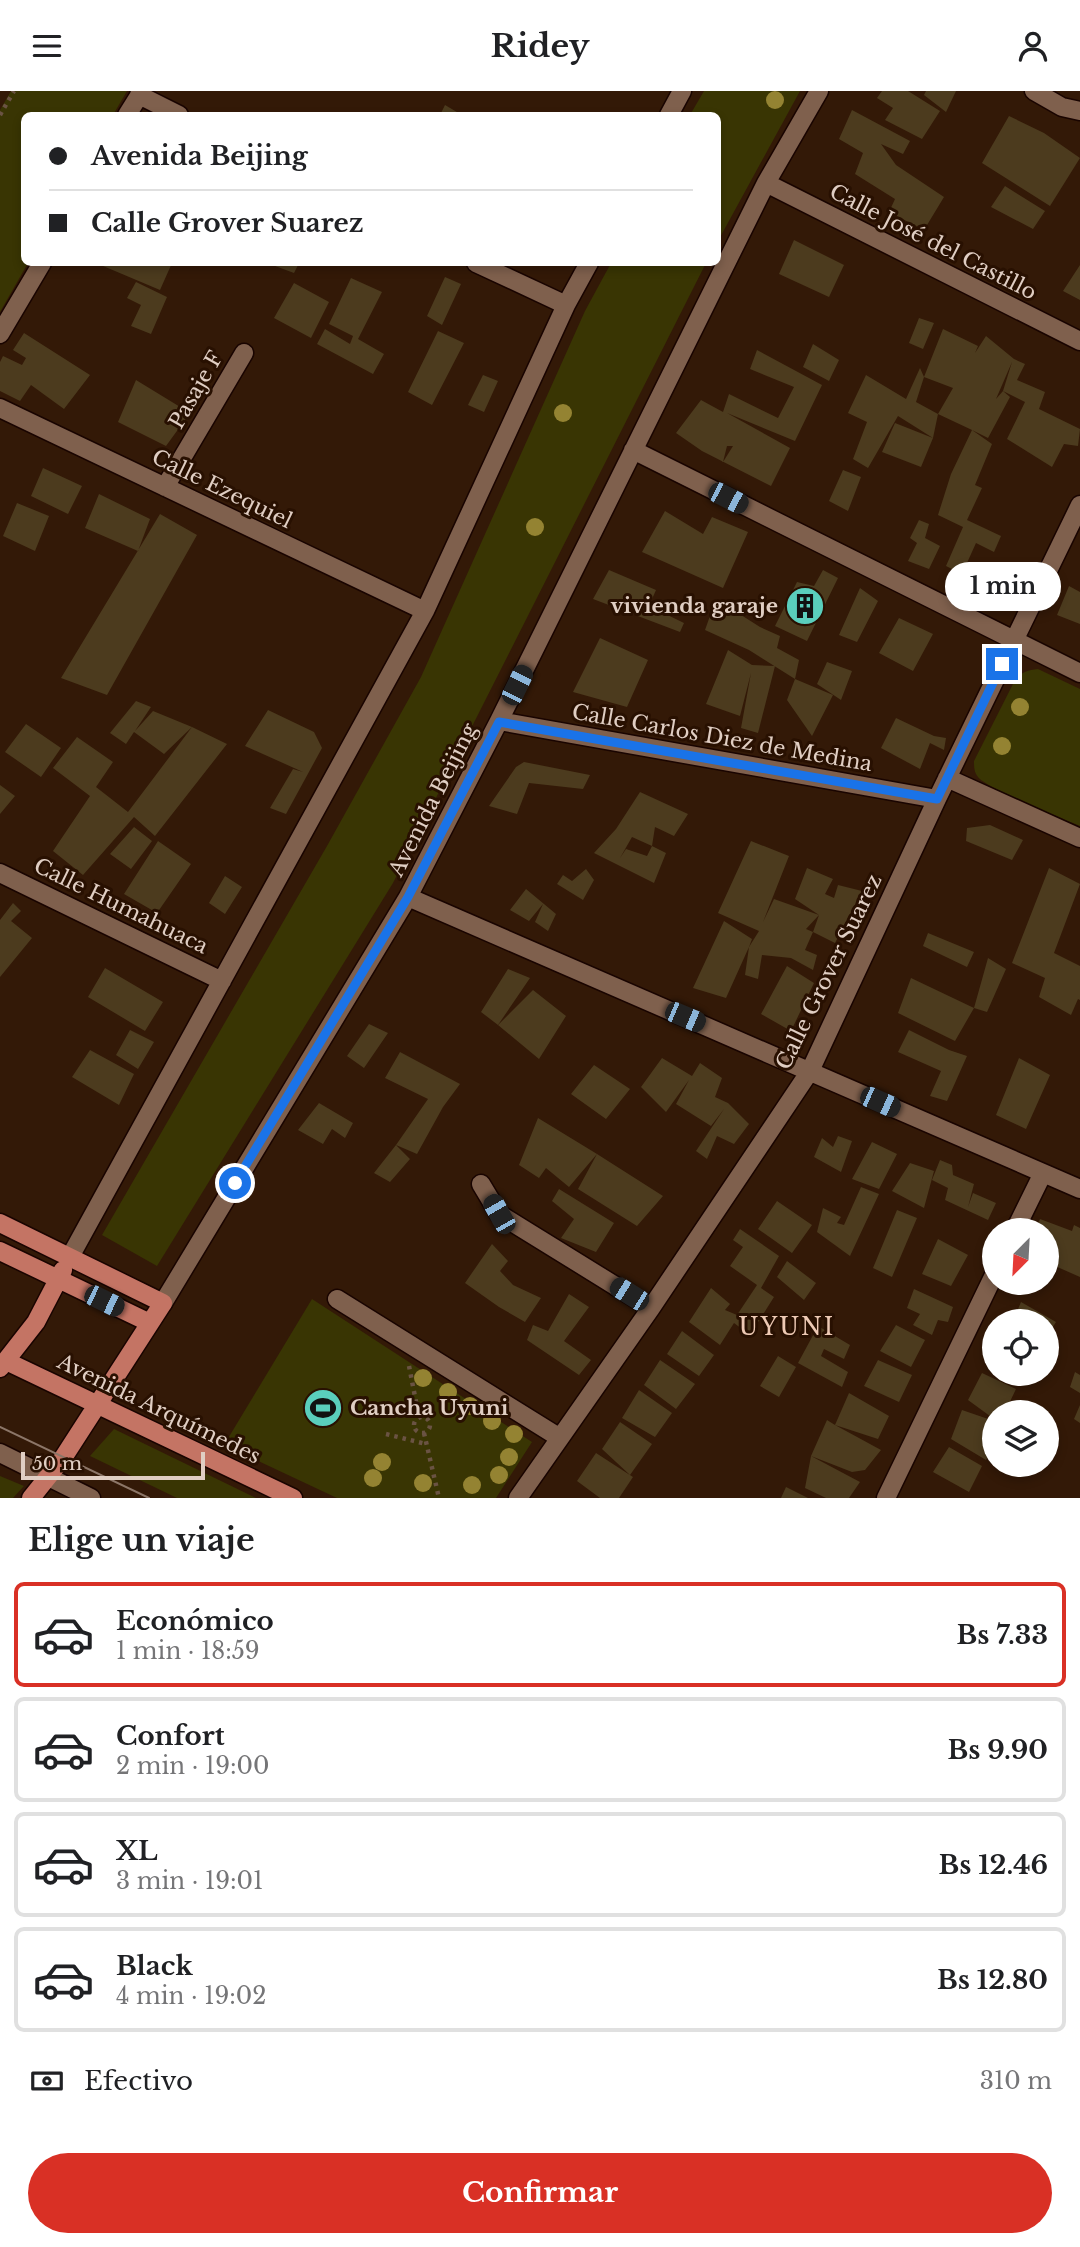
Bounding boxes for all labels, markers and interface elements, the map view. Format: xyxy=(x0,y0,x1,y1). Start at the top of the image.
text: Ridey xyxy=(491,26,589,66)
icon: menu xyxy=(28,27,66,65)
icon: person xyxy=(1014,27,1052,65)
text: Avenida Beijing xyxy=(91,140,308,172)
street label: Calle José del Castillo xyxy=(825,178,1041,306)
text: Calle Grover Suarez xyxy=(91,207,364,239)
street label: Pasaje F xyxy=(163,346,229,434)
street label: Calle Ezequiel xyxy=(148,444,297,534)
car xyxy=(705,479,752,517)
callout: 1 min xyxy=(944,563,1060,611)
text: 1 min xyxy=(970,572,1036,600)
building icon: vivienda garaje xyxy=(784,585,826,627)
place label: vivienda garaje xyxy=(610,593,778,619)
route end xyxy=(986,648,1018,680)
car xyxy=(499,662,536,708)
street label: Calle Carlos Diez de Medina xyxy=(570,699,874,777)
street label: Avenida Beijing xyxy=(383,719,483,882)
street label: Calle Humahuaca xyxy=(30,853,213,960)
street label: Calle Grover Suarez xyxy=(770,870,888,1074)
car xyxy=(662,999,709,1035)
car xyxy=(857,1084,904,1120)
route start xyxy=(219,1167,251,1199)
car xyxy=(480,1191,519,1237)
north arrow xyxy=(982,1218,1059,1295)
map controls xyxy=(982,1218,1059,1477)
car xyxy=(606,1274,653,1314)
car xyxy=(81,1282,128,1320)
button: locate xyxy=(982,1309,1059,1386)
district label: UYUNI xyxy=(739,1313,835,1341)
street label: Avenida Arquímedes xyxy=(52,1348,265,1470)
sports icon: Cancha Uyuni xyxy=(302,1387,344,1429)
place label: Cancha Uyuni xyxy=(350,1395,509,1421)
button: layers xyxy=(982,1400,1059,1477)
scale bar xyxy=(21,1449,205,1481)
text: 50 m xyxy=(32,1452,82,1475)
text: Elige un viaje xyxy=(28,1520,255,1560)
icon: car xyxy=(32,1603,95,1666)
text: Económico xyxy=(116,1605,274,1637)
text: Bs 7.33 xyxy=(956,1619,1048,1651)
text: 1 min · 18:59 xyxy=(116,1637,260,1665)
icon: car xyxy=(32,1718,95,1781)
text: Confort xyxy=(116,1720,225,1752)
text: Bs 9.90 xyxy=(947,1734,1048,1766)
text: 2 min · 19:00 xyxy=(116,1752,269,1780)
icon: car xyxy=(32,1833,95,1896)
text: XL xyxy=(116,1835,158,1867)
text: Bs 12.46 xyxy=(938,1849,1048,1881)
text: 3 min · 19:01 xyxy=(116,1867,263,1895)
icon: car xyxy=(32,1948,95,2011)
text: Black xyxy=(116,1950,193,1982)
text: Bs 12.80 xyxy=(937,1964,1048,1996)
text: 4 min · 19:02 xyxy=(116,1982,266,2010)
icon: cash xyxy=(28,2062,66,2100)
text: Efectivo xyxy=(84,2065,193,2097)
text: 310 m xyxy=(980,2067,1052,2095)
button: Confirmar xyxy=(28,2153,1052,2233)

